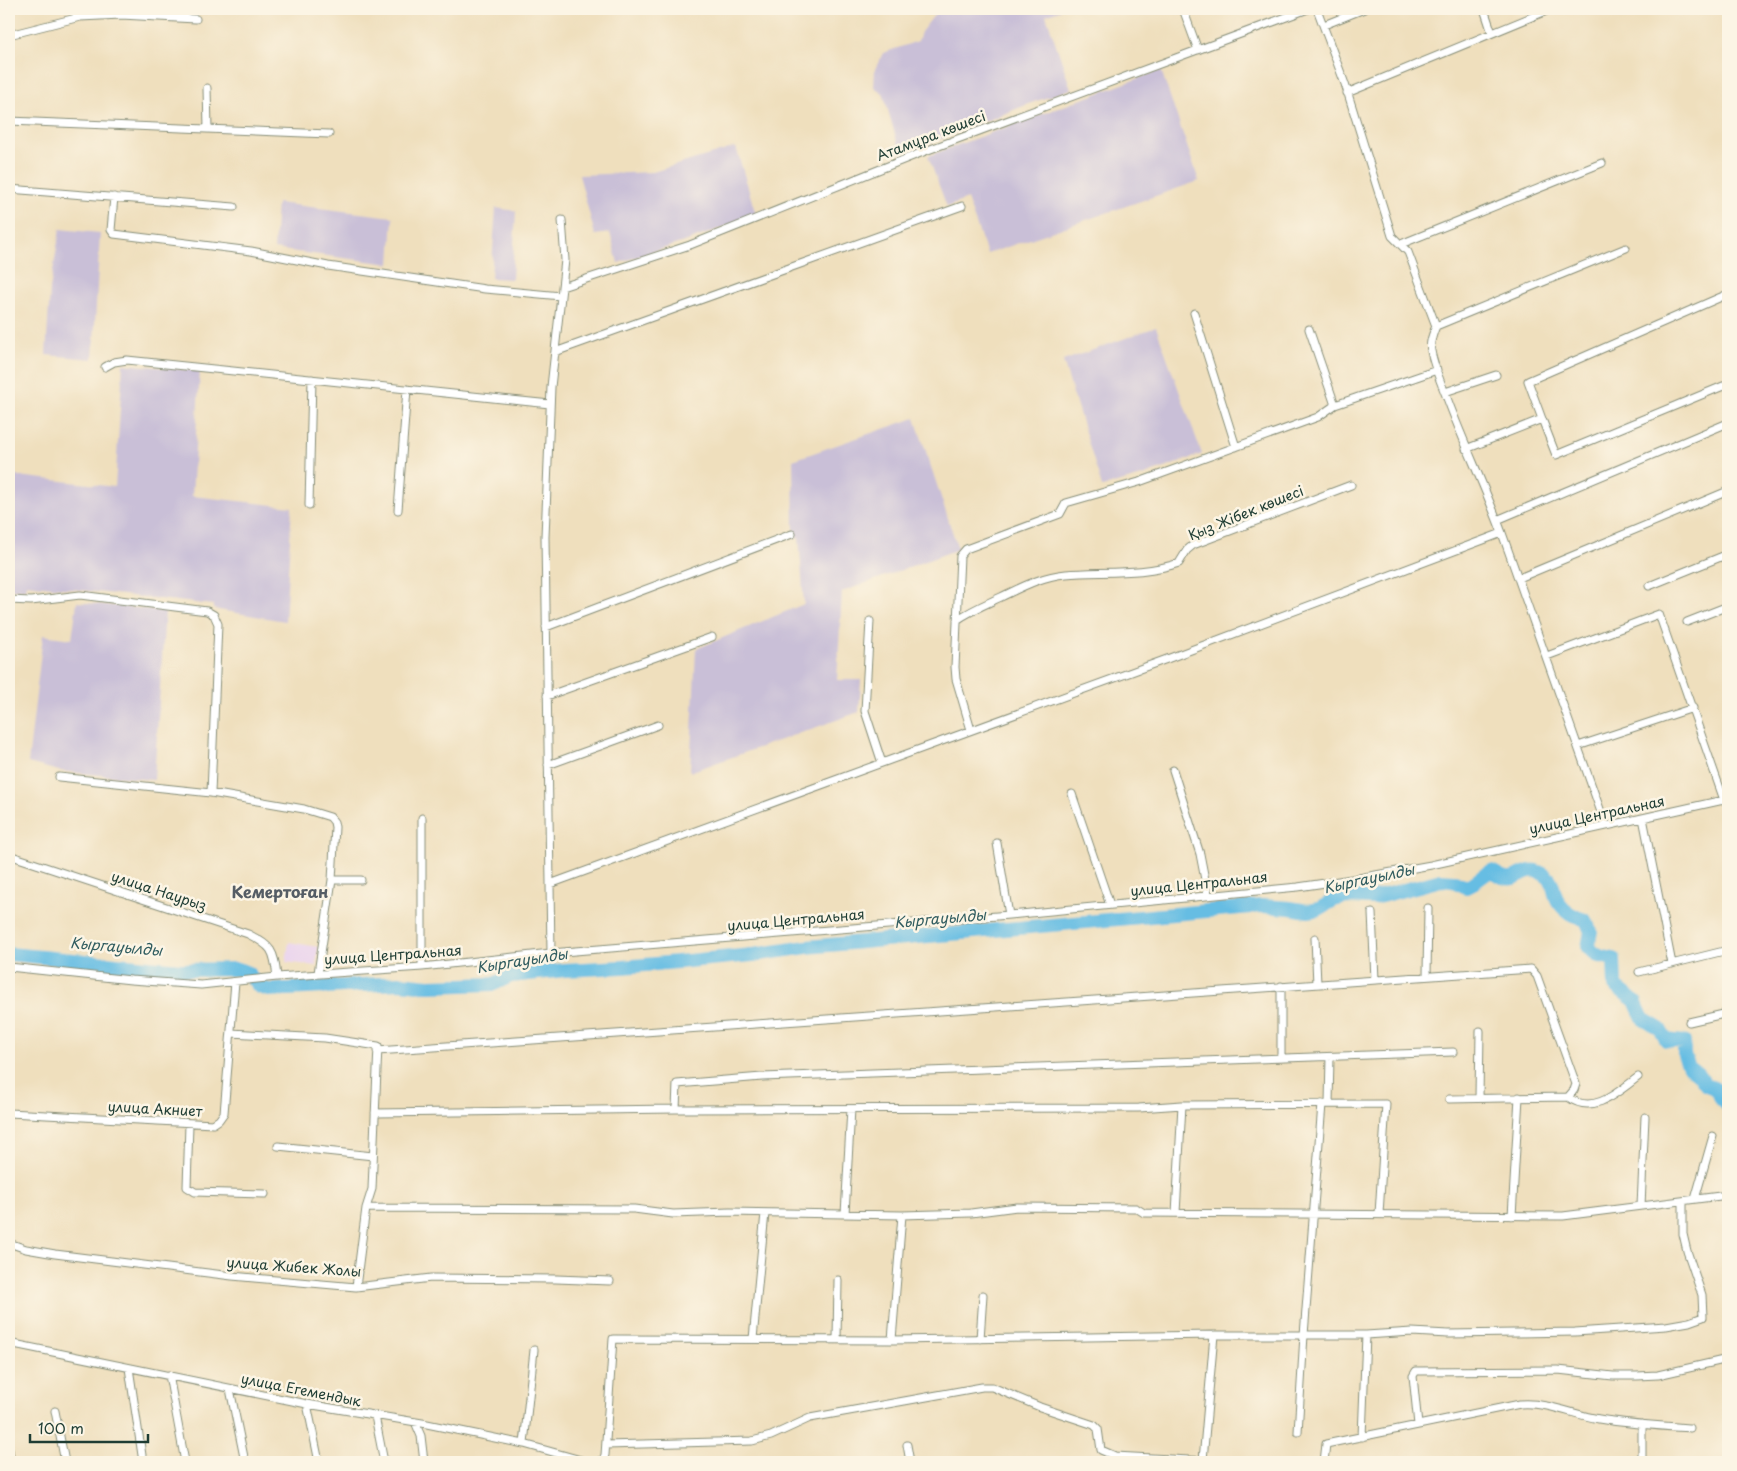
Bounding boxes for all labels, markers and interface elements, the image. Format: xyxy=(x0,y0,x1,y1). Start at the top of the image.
street label: Атамұра көшесі xyxy=(873,105,988,166)
street label: Қыз Жібек көшесі xyxy=(1185,480,1307,545)
street label: улица Центральная xyxy=(1527,790,1667,839)
water label: Кыргауылды xyxy=(1321,856,1417,898)
street label: улица Наурыз xyxy=(109,865,210,916)
street label: улица Центральная xyxy=(1129,866,1269,901)
district label: Кемертоған xyxy=(232,879,328,903)
water label: Кыргауылды xyxy=(893,902,988,933)
street label: улица Центральная xyxy=(726,903,866,936)
water label: Кыргауылды xyxy=(69,930,164,961)
street label: улица Центральная xyxy=(323,939,462,970)
water label: Кыргауылды xyxy=(475,941,570,978)
street label: улица Акниет xyxy=(107,1096,203,1121)
street label: улица Жибек Жолы xyxy=(226,1251,362,1282)
street label: улица Егемендык xyxy=(239,1368,364,1412)
scale bar xyxy=(30,1411,148,1443)
text: 100 m xyxy=(38,1416,84,1439)

